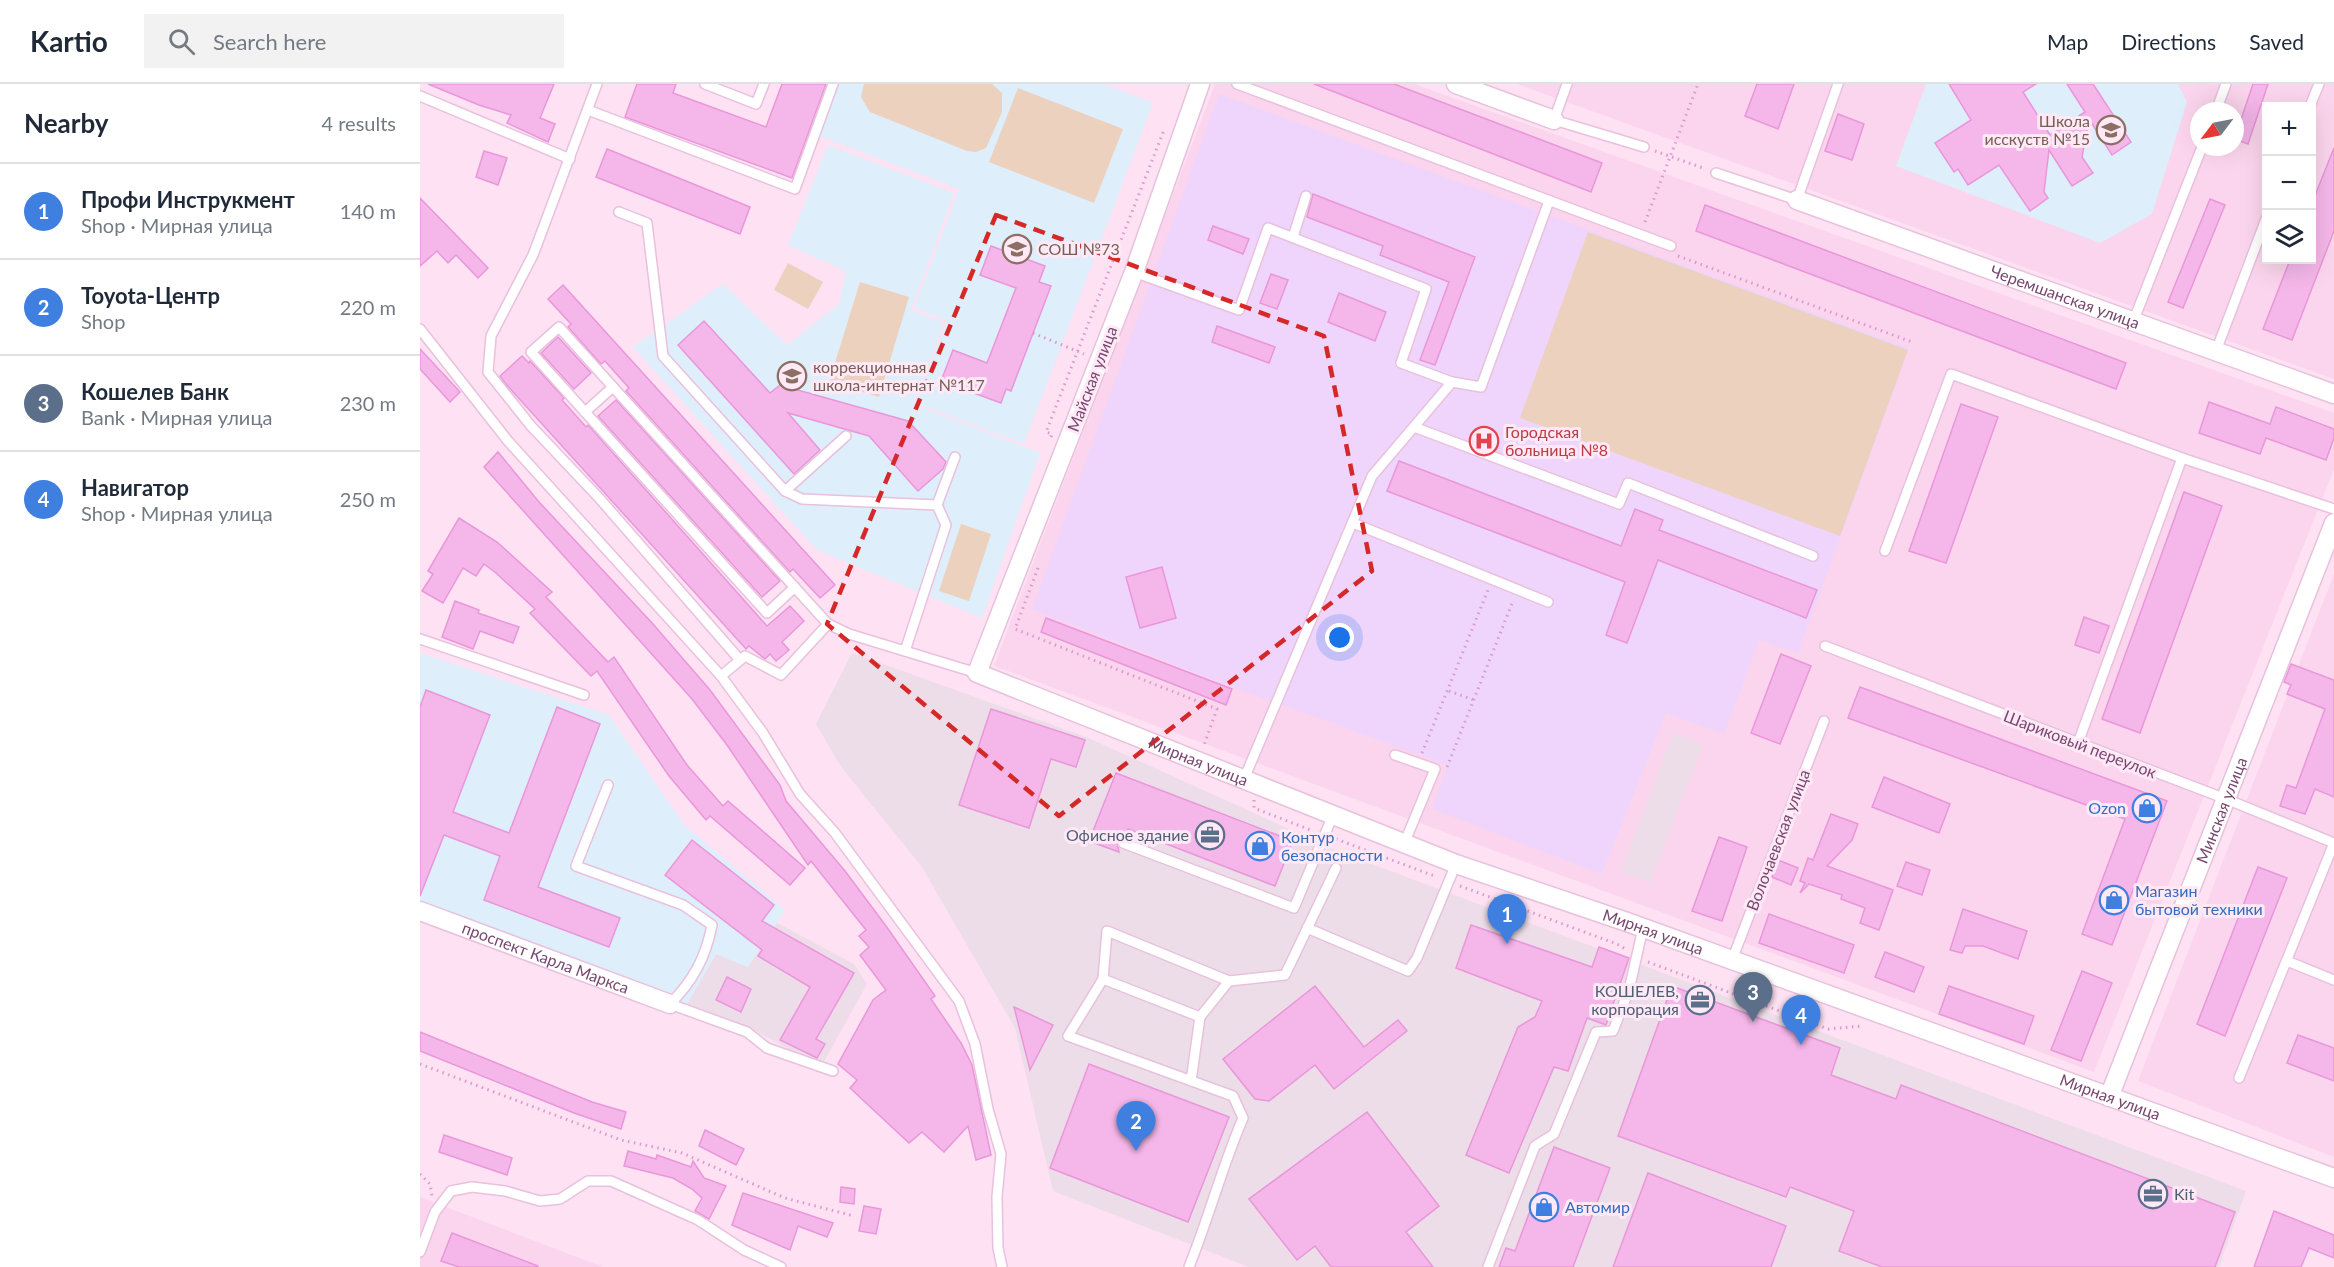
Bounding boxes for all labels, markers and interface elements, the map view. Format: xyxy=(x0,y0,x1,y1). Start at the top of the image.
search box xyxy=(144,14,564,68)
text: Kartio xyxy=(30,24,108,58)
icon: search xyxy=(165,25,198,58)
text: Search here xyxy=(213,28,326,55)
text: Map xyxy=(2047,29,2088,54)
text: Directions xyxy=(2121,29,2216,54)
text: Saved xyxy=(2249,29,2304,54)
north arrow xyxy=(2190,102,2244,156)
map controls xyxy=(2262,102,2316,264)
button: + xyxy=(2262,102,2316,156)
text: Nearby xyxy=(24,107,109,139)
text: 4 results xyxy=(321,111,396,135)
place label: Школа исскуств №15 xyxy=(1985,111,2090,148)
school or university icon: Школа исскуств №15 xyxy=(2095,114,2127,146)
button: − xyxy=(2262,156,2316,210)
text: Профи Инструкмент xyxy=(81,186,295,213)
text: 1 xyxy=(38,199,49,223)
text: 140 m xyxy=(340,199,396,223)
button: layers xyxy=(2262,210,2316,264)
text: Shop · Мирная улица xyxy=(81,213,273,237)
school or university icon: СОШ №73 xyxy=(1001,233,1033,265)
place label: СОШ №73 xyxy=(1038,239,1120,258)
street label: Черемшанская улица xyxy=(1988,261,2142,332)
text: Toyota-Центр xyxy=(81,282,220,309)
text: 2 xyxy=(38,295,49,319)
text: 220 m xyxy=(340,295,396,319)
text: Shop xyxy=(81,309,125,333)
street label: Майская улица xyxy=(1063,323,1120,434)
place label: коррекционная школа-интернат №117 xyxy=(813,357,985,394)
school or university icon: коррекционная школа-интернат №117 xyxy=(776,360,808,392)
text: Кошелев Банк xyxy=(81,378,229,405)
text: 3 xyxy=(38,391,49,415)
text: 230 m xyxy=(340,391,396,415)
text: Bank · Мирная улица xyxy=(81,405,272,429)
place label: Городская больница №8 xyxy=(1505,422,1608,459)
hospital icon: Городская больница №8 xyxy=(1468,425,1500,457)
text: Навигатор xyxy=(81,474,189,501)
text: 4 xyxy=(38,487,49,511)
text: 250 m xyxy=(340,487,396,511)
text: Shop · Мирная улица xyxy=(81,501,273,525)
your location xyxy=(1325,623,1354,652)
street label: Шариковый переулок xyxy=(2001,706,2160,782)
street label: Мирная улица xyxy=(1146,732,1251,789)
street label: Минская улица xyxy=(2192,754,2250,866)
street label: Волочаевская улица xyxy=(1742,767,1813,913)
shop icon: Ozon xyxy=(2131,792,2163,824)
place label: Ozon xyxy=(2088,798,2126,817)
office icon: Офисное здание xyxy=(1194,819,1226,851)
place label: Офисное здание xyxy=(1066,825,1189,844)
place label: Контур безопасности xyxy=(1281,827,1383,864)
shop icon: Контур безопасности xyxy=(1244,830,1276,862)
place label: Магазин бытовой техники xyxy=(2135,881,2263,918)
shop icon: Магазин бытовой техники xyxy=(2098,884,2130,916)
pin: 1 xyxy=(1488,894,1526,944)
street label: Мирная улица xyxy=(1600,905,1706,958)
street label: проспект Карла Маркса xyxy=(460,918,632,997)
pin: 3 xyxy=(1734,972,1772,1022)
place label: КОШЕЛЕВ, корпорация xyxy=(1591,981,1679,1018)
office icon: КОШЕЛЕВ, корпорация xyxy=(1684,984,1716,1016)
pin: 4 xyxy=(1782,996,1820,1045)
street label: Мирная улица xyxy=(2057,1070,2163,1123)
pin: 2 xyxy=(1116,1102,1156,1151)
office icon: Kit xyxy=(2137,1178,2169,1210)
place label: Kit xyxy=(2174,1184,2194,1203)
shop icon: Автомир xyxy=(1528,1191,1560,1223)
place label: Автомир xyxy=(1565,1197,1630,1216)

